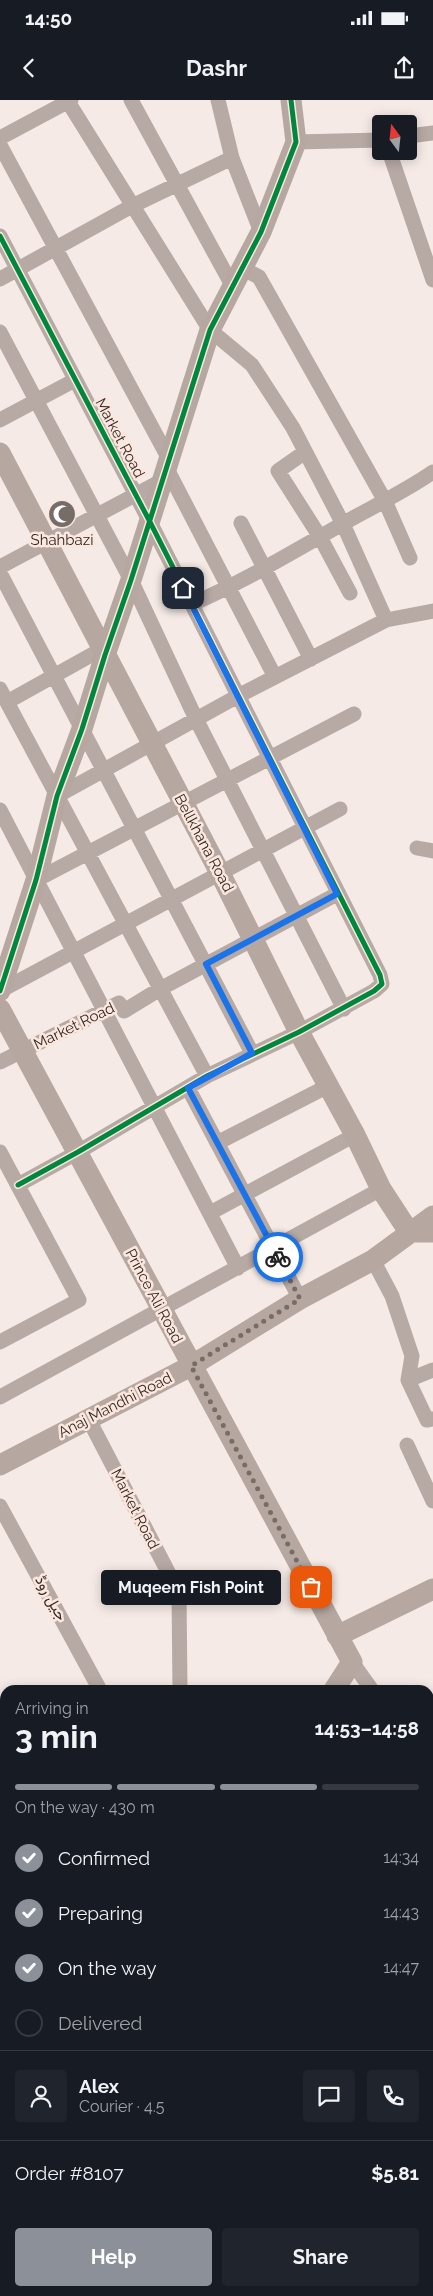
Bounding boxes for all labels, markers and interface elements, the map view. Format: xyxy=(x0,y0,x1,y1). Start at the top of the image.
text: 14:50 xyxy=(25,7,72,29)
icon: back xyxy=(15,54,43,82)
icon: share xyxy=(390,54,418,82)
text: Dashr xyxy=(186,55,247,81)
north arrow xyxy=(372,115,418,160)
map controls xyxy=(372,115,417,160)
street label: Market Road xyxy=(91,395,149,481)
mosque icon: Shahbazi xyxy=(47,499,77,529)
place label: Shahbazi xyxy=(31,531,93,549)
pin xyxy=(162,567,204,609)
icon: home xyxy=(169,574,197,602)
street label: Bellkhana Road xyxy=(171,791,237,895)
street label: Market Road xyxy=(31,999,117,1053)
courier xyxy=(253,1232,303,1282)
icon: bike xyxy=(264,1243,292,1271)
street label: Prince Ali Road xyxy=(122,1246,186,1346)
street label: Anaj Mandhi Road xyxy=(55,1369,175,1441)
street label: Market Road xyxy=(107,1466,163,1552)
pin xyxy=(290,1566,332,1608)
callout: Muqeem Fish Point xyxy=(101,1570,281,1604)
street label: جیل روڈ xyxy=(31,1572,71,1624)
icon: bag xyxy=(297,1573,325,1601)
text: Muqeem Fish Point xyxy=(118,1578,264,1597)
text: Arriving in xyxy=(15,1699,89,1718)
text: 14:53–14:58 xyxy=(315,1717,419,1739)
text: 3 min xyxy=(15,1718,98,1755)
text: On the way · 430 m xyxy=(15,1798,155,1817)
icon: check xyxy=(15,1844,43,1872)
text: Confirmed xyxy=(58,1847,150,1869)
text: 14:34 xyxy=(383,1848,419,1867)
icon: check xyxy=(15,1899,43,1927)
text: Preparing xyxy=(58,1902,143,1924)
text: 14:43 xyxy=(383,1903,419,1922)
icon: check xyxy=(15,1954,43,1982)
text: On the way xyxy=(58,1957,157,1979)
text: 14:47 xyxy=(383,1958,419,1977)
text: Delivered xyxy=(58,2012,142,2034)
button: person xyxy=(15,2070,67,2122)
button: chat xyxy=(303,2070,355,2122)
button: phone xyxy=(367,2070,419,2122)
text: Alex xyxy=(79,2075,119,2097)
text: Courier · 4.5 xyxy=(79,2097,164,2116)
text: Order #8107 xyxy=(15,2162,124,2184)
text: $5.81 xyxy=(371,2162,419,2184)
button: Help xyxy=(15,2228,212,2286)
button: Share xyxy=(222,2228,419,2286)

